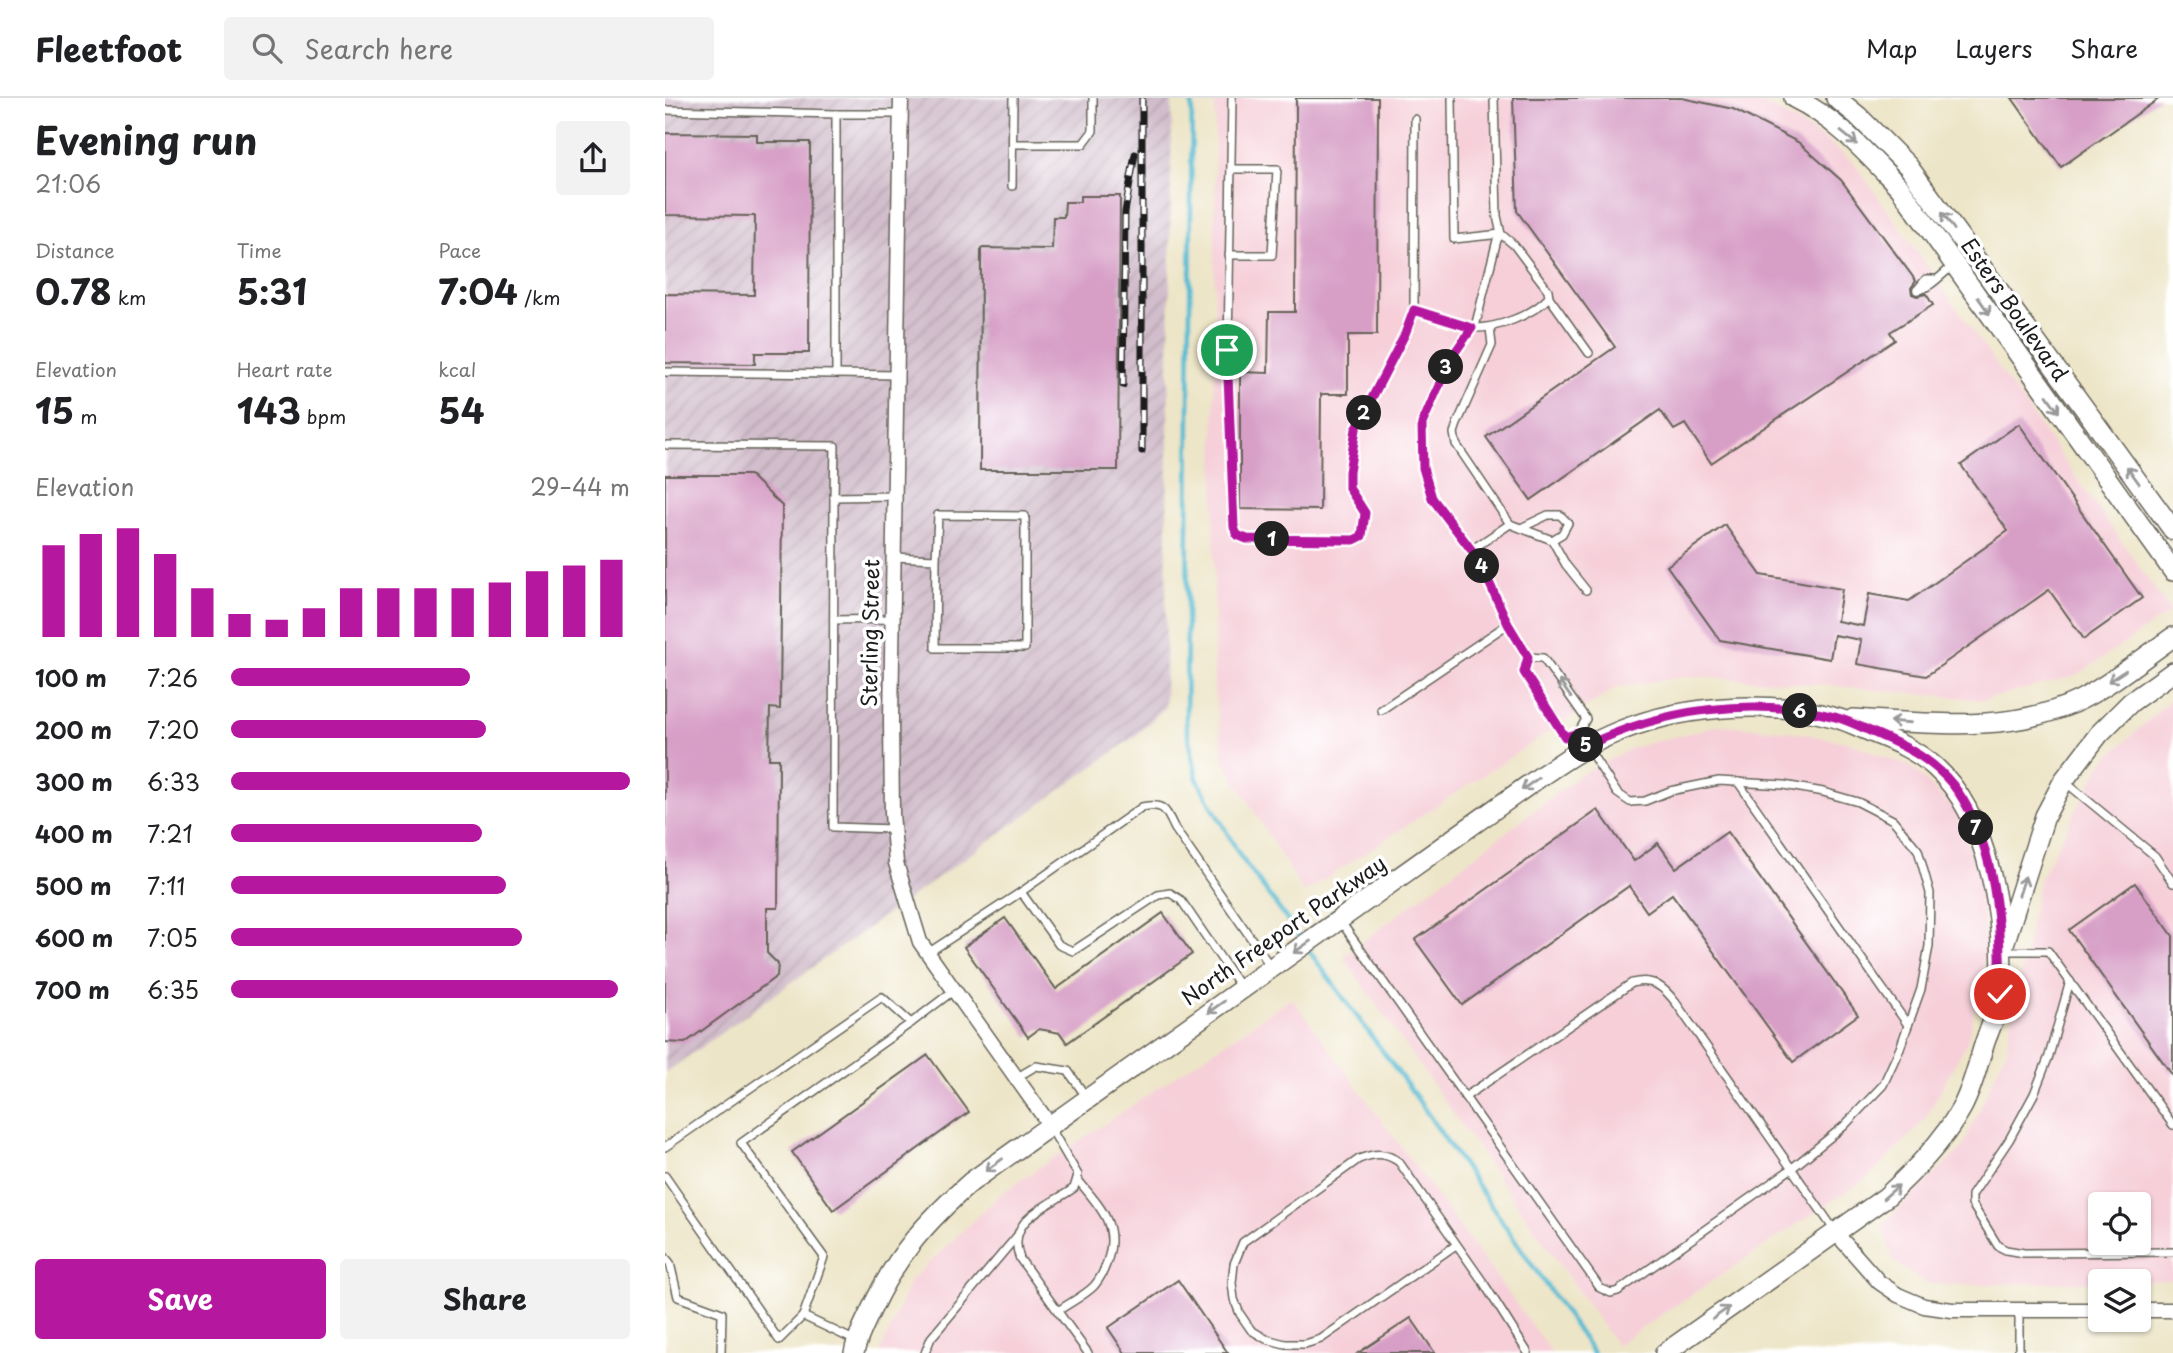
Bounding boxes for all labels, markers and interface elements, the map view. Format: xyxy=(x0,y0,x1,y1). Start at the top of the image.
search box xyxy=(224,17,714,80)
text: Fleetfoot xyxy=(35,23,182,73)
icon: search xyxy=(248,29,286,67)
text: Search here xyxy=(304,29,453,68)
text: Map xyxy=(1866,30,1917,66)
text: Layers xyxy=(1955,30,2032,66)
text: Share xyxy=(2070,30,2138,66)
text: Evening run xyxy=(35,111,257,168)
button: share xyxy=(556,121,630,195)
one-way arrow xyxy=(1840,130,1858,145)
text: 21:06 xyxy=(35,166,101,201)
one-way arrow xyxy=(1940,212,1955,231)
street label: Esters Boulevard xyxy=(1954,231,2077,387)
text: Distance xyxy=(35,236,115,264)
text: Time xyxy=(237,236,282,264)
text: Pace xyxy=(438,236,481,264)
text: 0.78 xyxy=(35,264,112,317)
text: 5:31 xyxy=(237,264,307,317)
text: 7:04 xyxy=(438,264,518,317)
text: km xyxy=(112,283,146,311)
text: /km xyxy=(518,283,561,311)
one-way arrow xyxy=(1977,296,1991,315)
pin xyxy=(1197,320,1257,380)
icon: arrive xyxy=(1208,331,1246,369)
pin: 3 xyxy=(1429,350,1463,384)
text: 3 xyxy=(1439,352,1452,380)
text: Elevation xyxy=(35,355,117,383)
text: Heart rate xyxy=(237,355,333,383)
text: kcal xyxy=(438,355,476,383)
text: 15 xyxy=(35,383,74,436)
text: 143 xyxy=(237,383,301,436)
text: 54 xyxy=(438,383,485,436)
one-way arrow xyxy=(2046,394,2060,413)
pin: 2 xyxy=(1347,396,1381,430)
text: 2 xyxy=(1357,398,1370,426)
text: m xyxy=(74,402,98,430)
text: bpm xyxy=(301,402,346,430)
one-way arrow xyxy=(2125,467,2140,485)
text: Elevation xyxy=(35,469,134,504)
text: 29–44 m xyxy=(530,469,630,504)
pin: 1 xyxy=(1255,522,1289,556)
text: 1 xyxy=(1267,524,1276,552)
pin: 4 xyxy=(1465,548,1499,584)
text: 4 xyxy=(1475,551,1488,579)
street label: Sterling Street xyxy=(852,559,886,707)
text: 100 m xyxy=(35,660,107,695)
text: 7:26 xyxy=(147,660,198,695)
one-way arrow xyxy=(2108,668,2127,683)
one-way arrow xyxy=(1558,680,1572,699)
pin: 6 xyxy=(1783,694,1817,728)
text: 6 xyxy=(1793,696,1806,724)
text: 200 m xyxy=(35,712,112,747)
text: 7:20 xyxy=(147,712,199,747)
one-way arrow xyxy=(1889,715,1912,728)
pin: 5 xyxy=(1569,728,1604,762)
text: 5 xyxy=(1579,730,1592,758)
text: 300 m xyxy=(35,764,113,799)
text: 6:33 xyxy=(147,764,200,799)
one-way arrow xyxy=(1521,777,1540,791)
pin: 7 xyxy=(1959,810,1993,846)
text: 7 xyxy=(1970,813,1981,841)
text: 400 m xyxy=(35,816,113,851)
text: 7:21 xyxy=(147,816,193,851)
street label: North Freeport Parkway xyxy=(1174,847,1392,1012)
text: 500 m xyxy=(35,868,112,903)
text: 7:11 xyxy=(147,868,186,903)
one-way arrow xyxy=(2017,876,2030,898)
text: 600 m xyxy=(35,920,113,955)
text: 7:05 xyxy=(147,920,198,955)
one-way arrow xyxy=(1293,940,1312,954)
pin xyxy=(1970,964,2030,1024)
text: 700 m xyxy=(35,972,110,1007)
text: 6:35 xyxy=(147,972,199,1007)
icon: check xyxy=(1981,975,2019,1013)
one-way arrow xyxy=(1207,1000,1226,1014)
one-way arrow xyxy=(984,1157,1003,1172)
one-way arrow xyxy=(1881,1184,1899,1200)
map controls xyxy=(2088,1192,2151,1332)
button: locate xyxy=(2088,1192,2151,1255)
button: Save xyxy=(35,1259,326,1339)
button: Share xyxy=(340,1259,630,1339)
button: layers xyxy=(2088,1269,2151,1332)
one-way arrow xyxy=(1711,1306,1730,1320)

